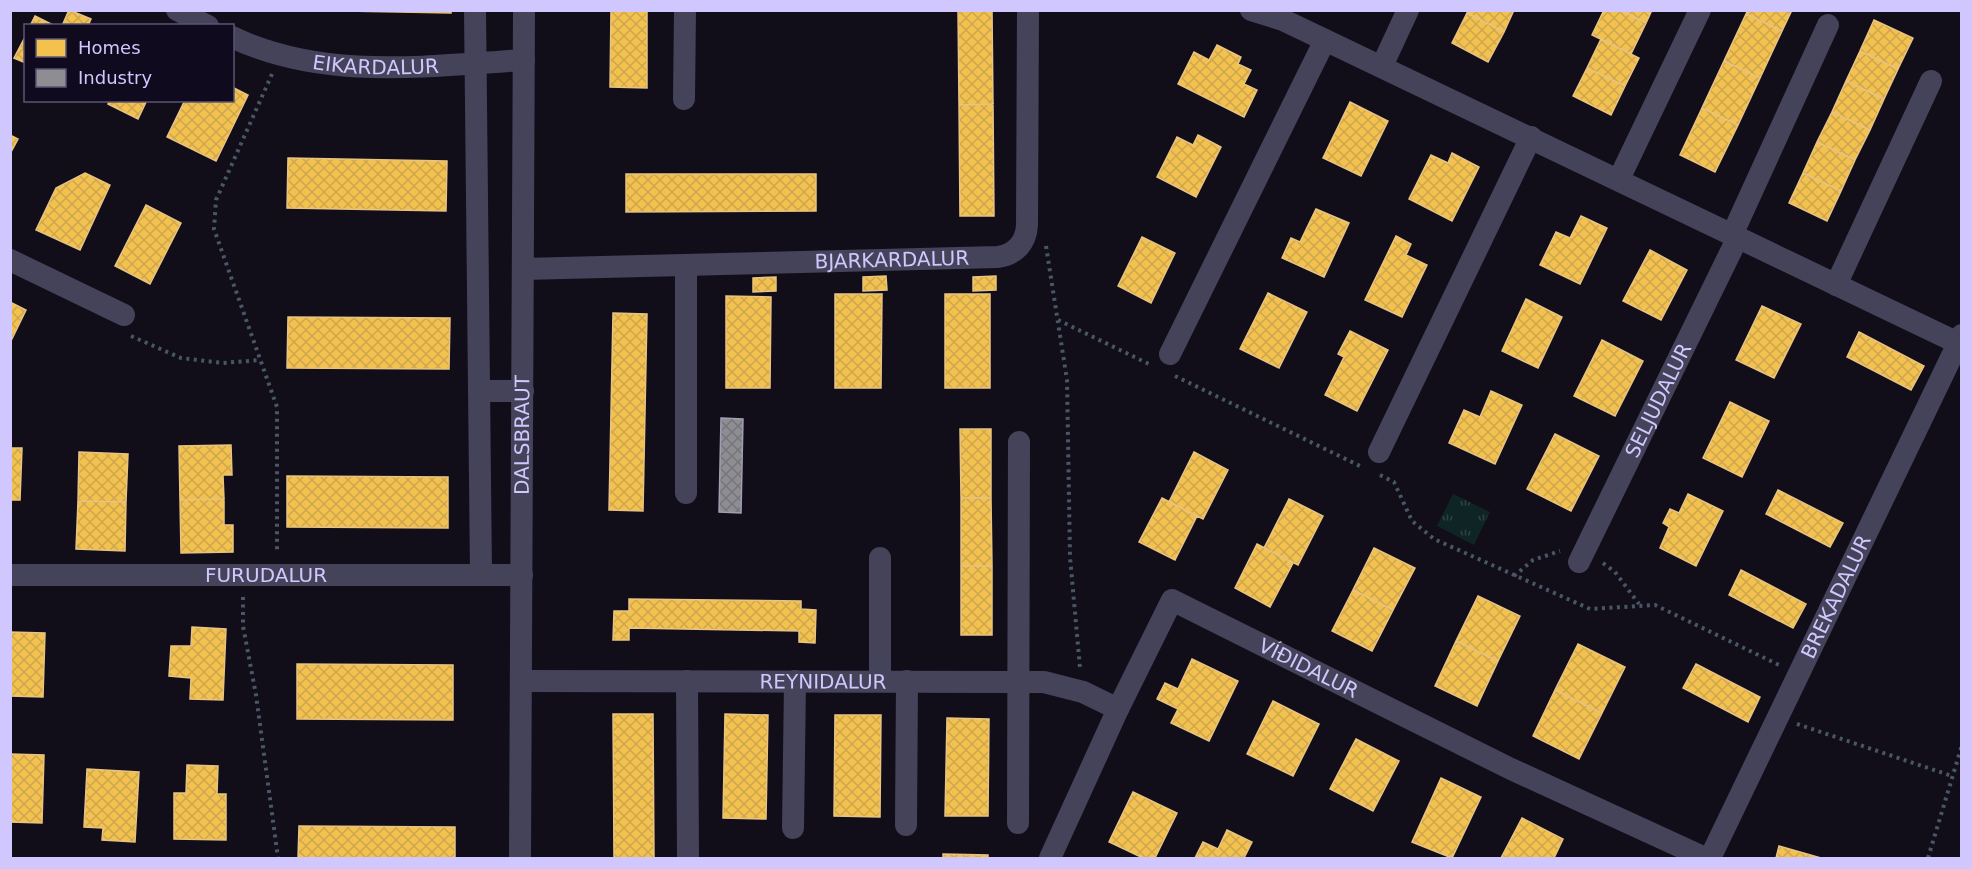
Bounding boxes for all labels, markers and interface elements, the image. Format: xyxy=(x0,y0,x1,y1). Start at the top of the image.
legend xyxy=(24,24,234,102)
text: Homes xyxy=(78,37,141,58)
street label: EIKARDALUR xyxy=(311,50,440,79)
text: Industry xyxy=(78,67,152,88)
street label: BJARKARDALUR xyxy=(814,246,970,274)
street label: SELJUDALUR xyxy=(1620,339,1696,462)
street label: DALSBRAUT xyxy=(510,374,534,495)
street label: BREKADALUR xyxy=(1796,531,1876,662)
street label: FURUDALUR xyxy=(205,563,327,587)
street label: VÍÐIDALUR xyxy=(1255,633,1363,703)
street label: REYNIDALUR xyxy=(759,669,887,694)

